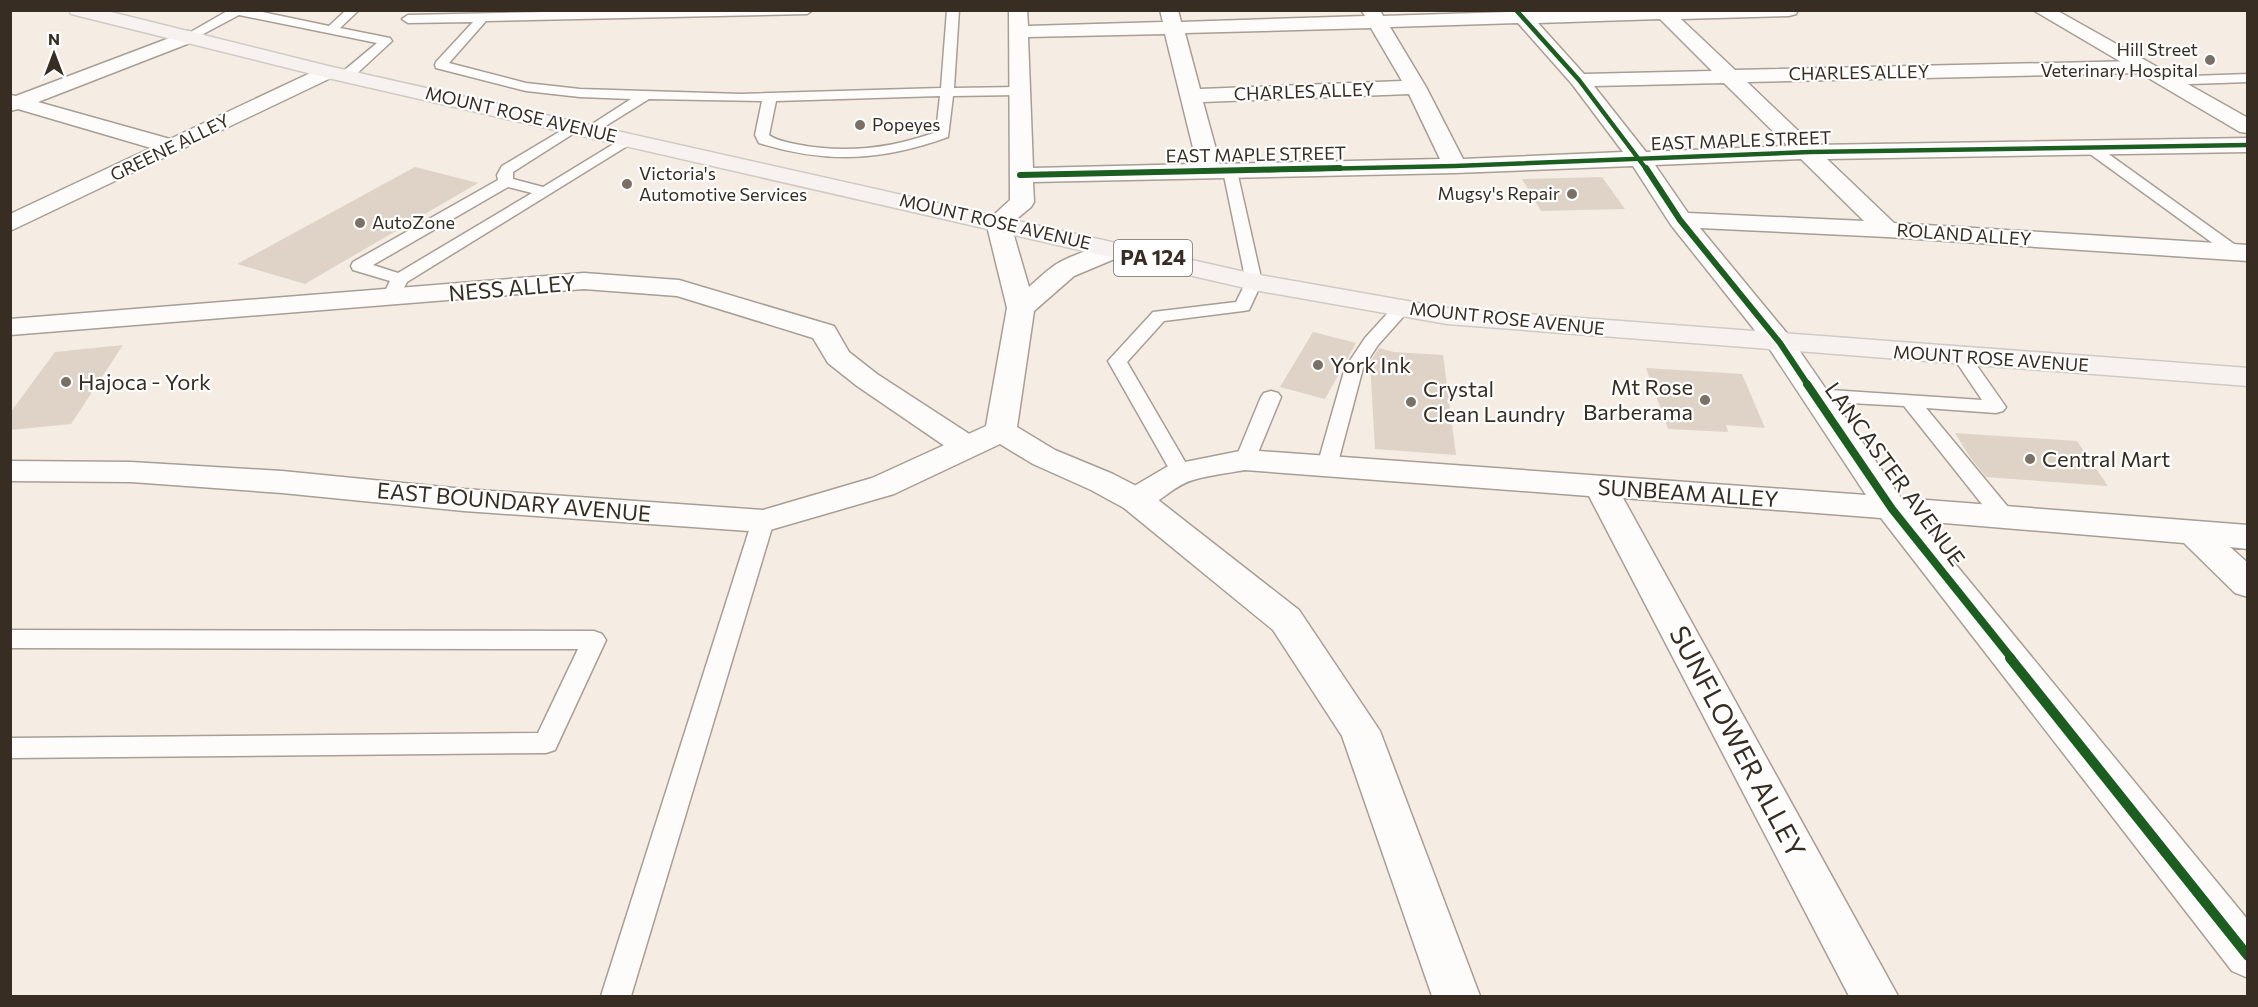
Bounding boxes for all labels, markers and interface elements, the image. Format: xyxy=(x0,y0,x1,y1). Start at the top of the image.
north arrow xyxy=(24,24,84,84)
text: N xyxy=(48,29,60,48)
place label: Hill Street Veterinary Hospital xyxy=(2040,38,2198,81)
marker: Hill Street Veterinary Hospital xyxy=(2203,53,2217,67)
street label: CHARLES ALLEY xyxy=(1788,60,1930,84)
street label: CHARLES ALLEY xyxy=(1233,78,1375,104)
street label: MOUNT ROSE AVENUE xyxy=(423,81,619,147)
street label: GREENE ALLEY xyxy=(106,109,233,185)
place label: Popeyes xyxy=(872,113,940,135)
marker: Popeyes xyxy=(853,118,867,132)
street label: EAST MAPLE STREET xyxy=(1650,126,1832,154)
street label: EAST MAPLE STREET xyxy=(1165,141,1346,167)
place label: Victoria's Automotive Services xyxy=(639,162,807,205)
marker: Victoria's Automotive Services xyxy=(620,177,634,191)
place label: Mugsy's Repair xyxy=(1438,182,1560,204)
marker: Mugsy's Repair xyxy=(1565,187,1579,201)
street label: MOUNT ROSE AVENUE xyxy=(897,188,1093,254)
place label: AutoZone xyxy=(372,211,455,233)
marker: AutoZone xyxy=(353,216,367,230)
street label: ROLAND ALLEY xyxy=(1896,218,2032,250)
road number: PA 124 xyxy=(1114,240,1192,276)
street label: NESS ALLEY xyxy=(447,268,577,307)
street label: MOUNT ROSE AVENUE xyxy=(1408,297,1606,339)
street label: MOUNT ROSE AVENUE xyxy=(1893,340,2090,376)
place label: York Ink xyxy=(1330,351,1411,378)
marker: York Ink xyxy=(1311,358,1325,372)
place label: Hajoca - York xyxy=(78,368,211,395)
place label: Mt Rose Barberama xyxy=(1583,373,1693,425)
marker: Hajoca - York xyxy=(59,375,73,389)
place label: Crystal Clean Laundry xyxy=(1423,375,1565,427)
street label: LANCASTER AVENUE xyxy=(1820,376,1971,571)
marker: Mt Rose Barberama xyxy=(1698,393,1712,407)
marker: Crystal Clean Laundry xyxy=(1404,395,1418,409)
place label: Central Mart xyxy=(2042,445,2170,472)
marker: Central Mart xyxy=(2023,452,2037,466)
street label: SUNBEAM ALLEY xyxy=(1597,473,1779,512)
street label: EAST BOUNDARY AVENUE xyxy=(376,476,652,527)
street label: SUNFLOWER ALLEY xyxy=(1663,620,1813,863)

